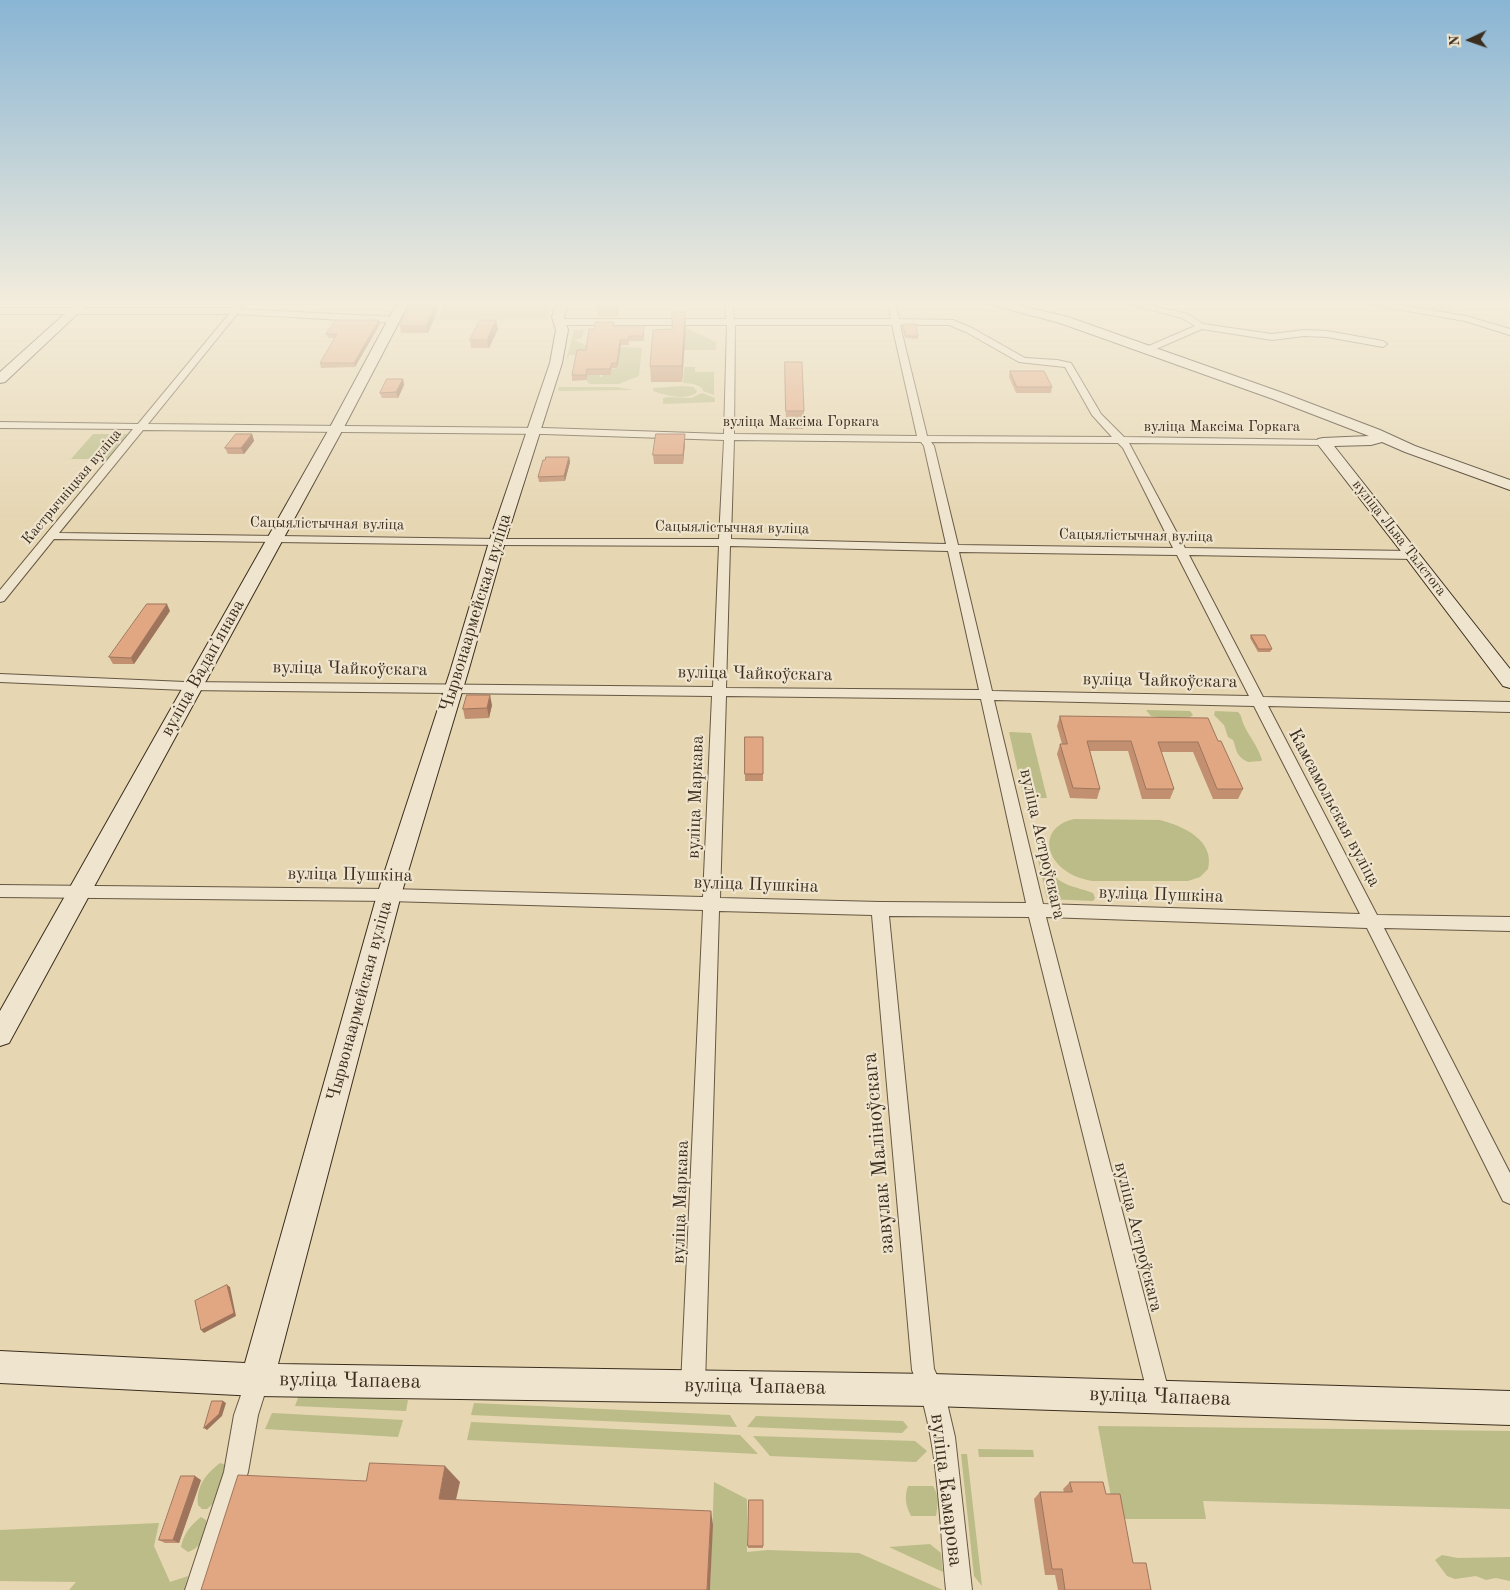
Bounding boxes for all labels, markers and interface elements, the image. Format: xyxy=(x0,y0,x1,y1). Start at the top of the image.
north arrow xyxy=(1445,15,1495,65)
text: N xyxy=(1448,35,1462,47)
street label: вуліца Максіма Горкага xyxy=(723,413,879,431)
street label: вуліца Максіма Горкага xyxy=(1144,418,1300,436)
street label: Кастрычніцкая вуліца xyxy=(18,426,126,548)
street label: вуліца Льва Талстога xyxy=(1348,476,1450,600)
street label: Чырвонаармейская вуліца xyxy=(436,511,516,715)
street label: Сацыялістычная вуліца xyxy=(250,514,404,534)
street label: Сацыялістычная вуліца xyxy=(655,518,809,538)
street label: Сацыялістычная вуліца xyxy=(1059,526,1213,546)
street label: вуліца Вадапʼянава xyxy=(156,596,250,740)
street label: вуліца Чайкоўскага xyxy=(272,657,428,681)
street label: вуліца Чайкоўскага xyxy=(677,662,833,686)
street label: вуліца Чайкоўскага xyxy=(1082,669,1238,693)
street label: Камсамольская вуліца xyxy=(1283,725,1385,891)
street label: вуліца Маркава xyxy=(683,735,709,859)
street label: вуліца Астроўскага xyxy=(1014,767,1070,921)
street label: вуліца Пушкіна xyxy=(287,863,413,887)
street label: вуліца Пушкіна xyxy=(693,872,819,898)
street label: вуліца Пушкіна xyxy=(1098,882,1224,908)
street label: Чырвонаармейская вуліца xyxy=(323,899,397,1103)
street label: завулак Маліноўскага xyxy=(858,1051,900,1255)
street label: вуліца Маркава xyxy=(668,1140,694,1264)
street label: вуліца Астроўскага xyxy=(1109,1160,1167,1314)
street label: вуліца Чапаева xyxy=(279,1367,421,1395)
street label: вуліца Чапаева xyxy=(684,1373,826,1401)
street label: вуліца Чапаева xyxy=(1089,1382,1231,1412)
street label: вуліца Камарова xyxy=(924,1412,968,1568)

